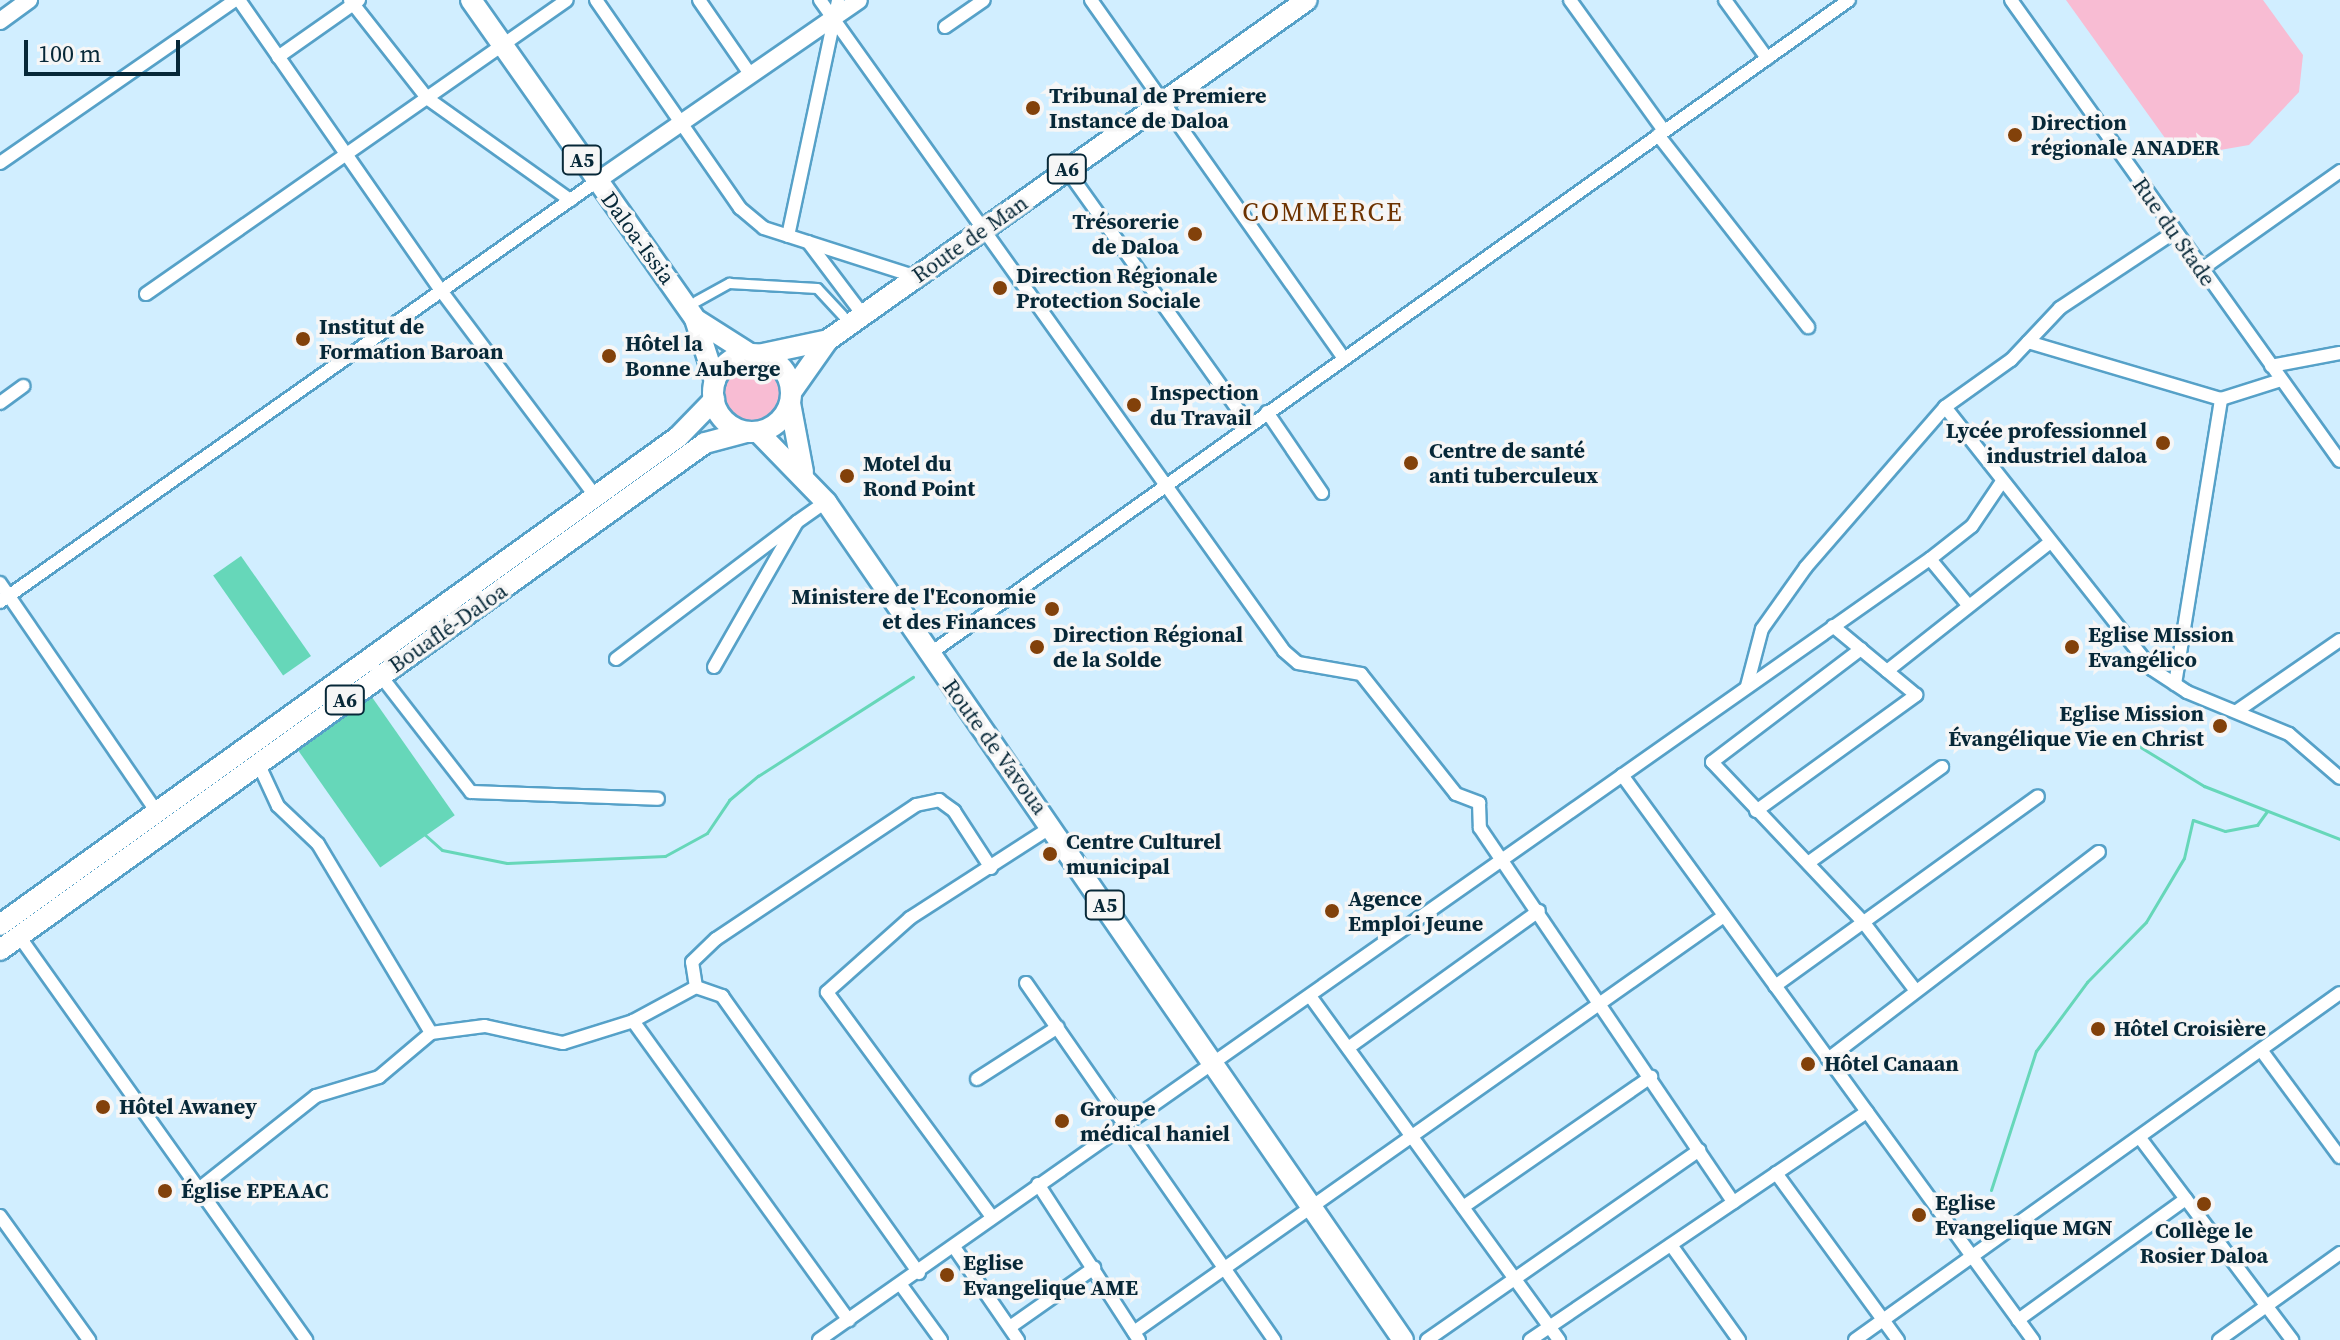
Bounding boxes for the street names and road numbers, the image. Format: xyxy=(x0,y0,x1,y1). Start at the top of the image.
road number: A5 xyxy=(560,144,604,176)
road number: A6 xyxy=(1045,153,1089,185)
street label: Rue du Stade xyxy=(2127,173,2221,291)
street label: Daloa-Issia xyxy=(596,187,680,289)
street label: Route de Man xyxy=(907,189,1033,289)
street label: Bouaflé-Daloa xyxy=(384,578,512,678)
street label: Route de Vavoua xyxy=(937,674,1053,820)
road number: A6 xyxy=(323,684,367,716)
road number: A5 xyxy=(1083,889,1127,921)

